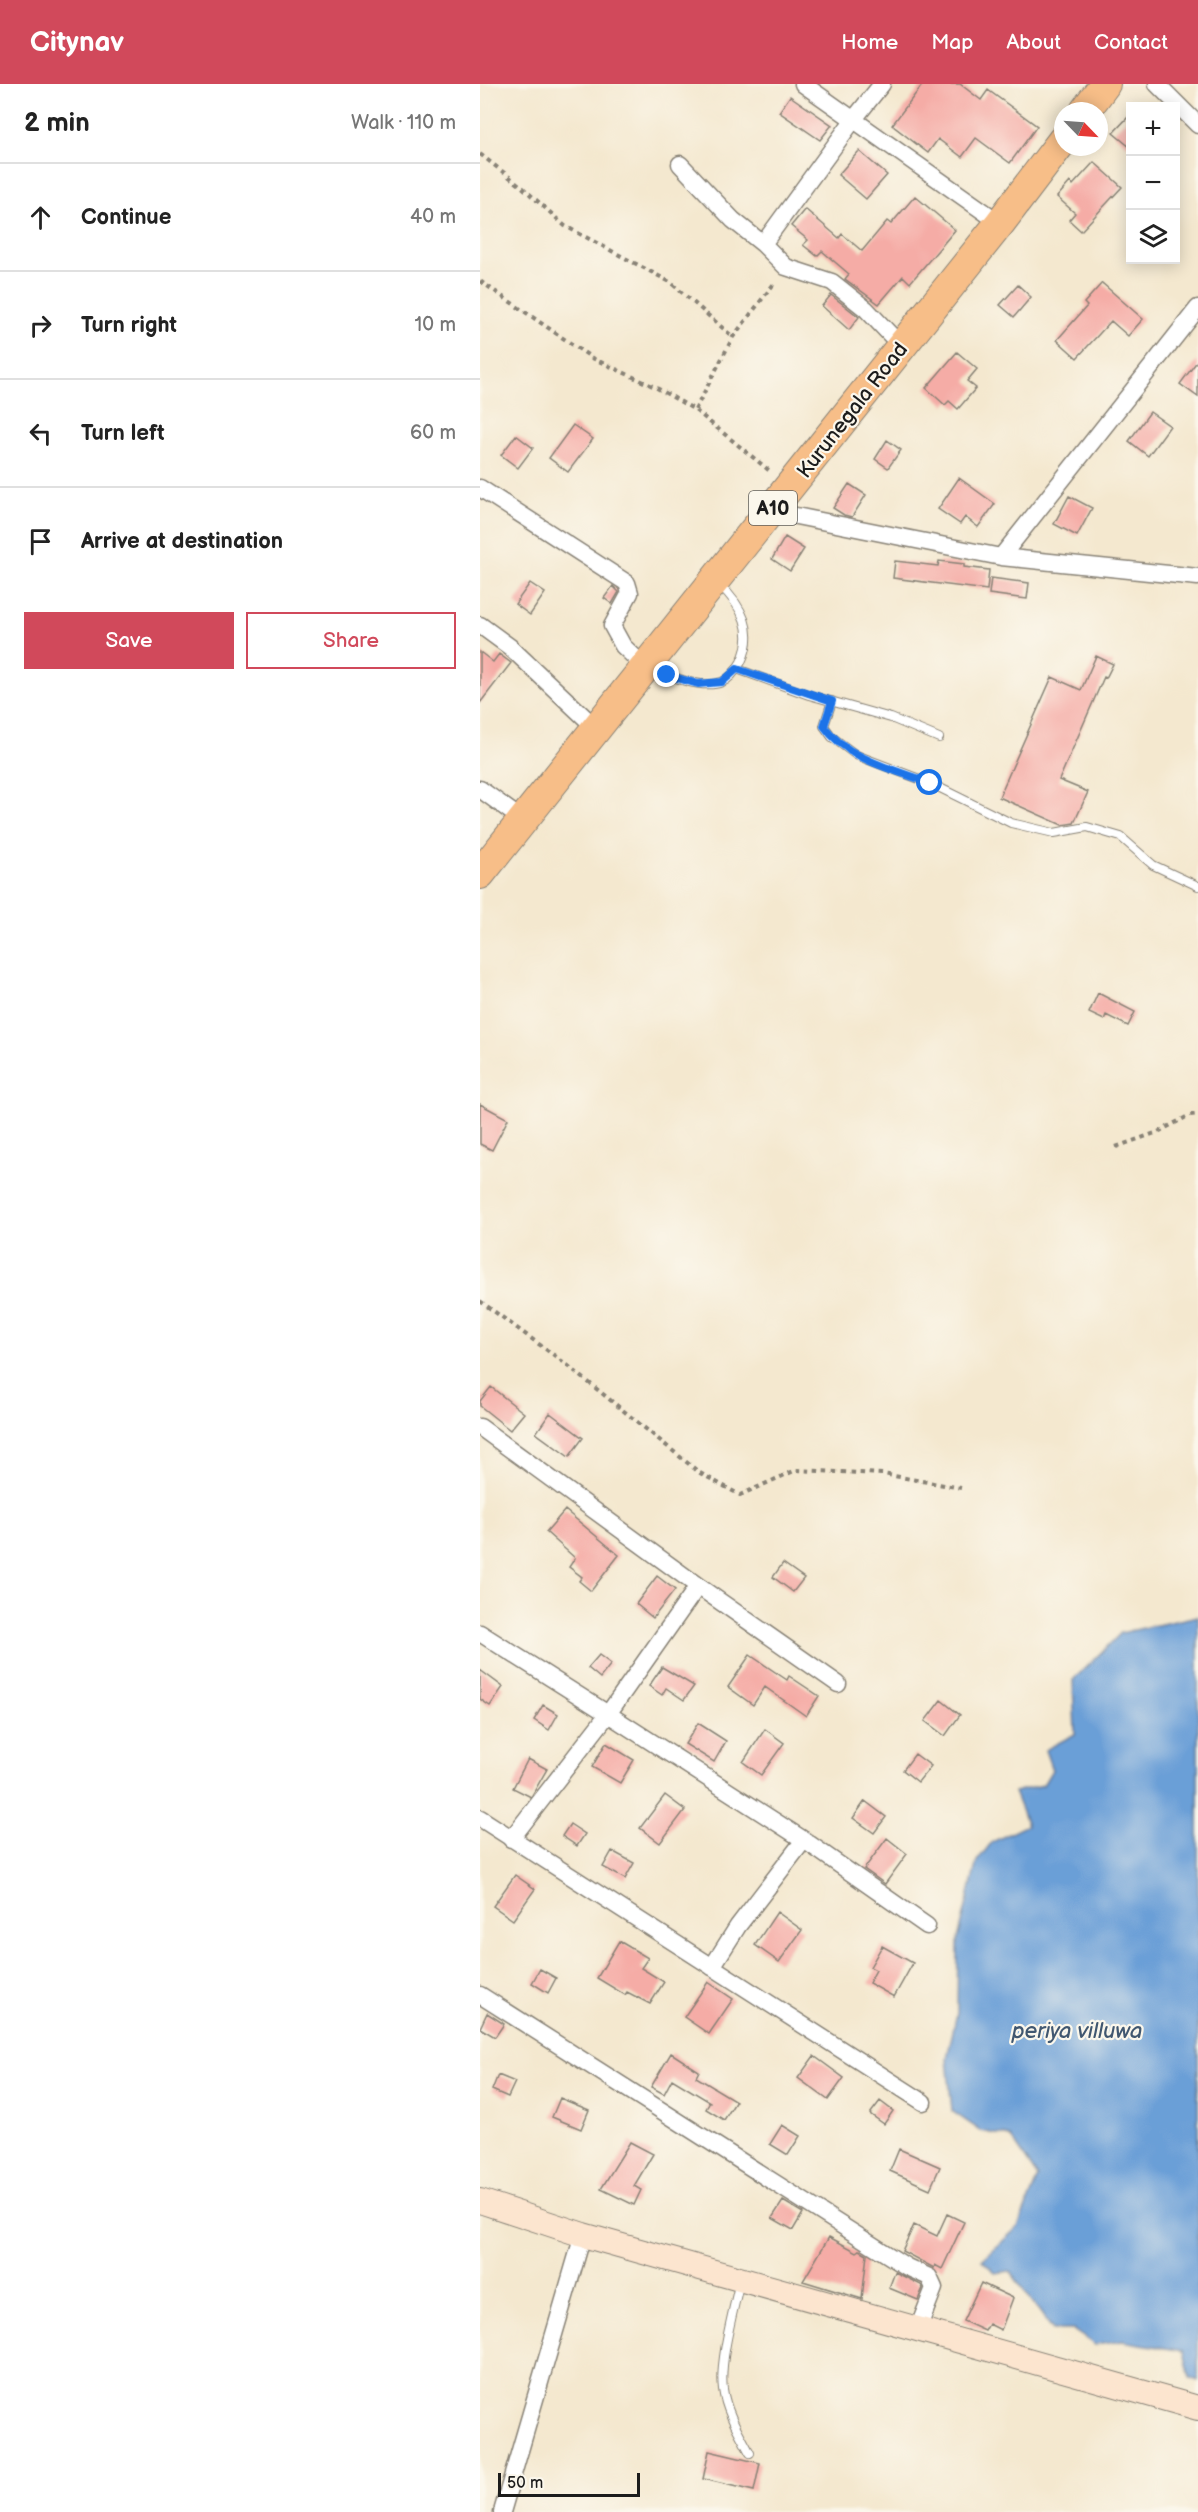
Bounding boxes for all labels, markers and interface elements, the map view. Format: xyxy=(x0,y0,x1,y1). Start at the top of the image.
text: Citynav xyxy=(30,26,124,59)
text: Home xyxy=(841,30,898,55)
text: Map xyxy=(931,30,973,55)
text: About xyxy=(1006,30,1061,55)
text: Contact xyxy=(1094,30,1168,55)
north arrow xyxy=(1054,102,1108,156)
map controls xyxy=(1126,102,1180,264)
button: + xyxy=(1126,102,1180,156)
text: 2 min xyxy=(24,108,90,139)
text: Walk · 110 m xyxy=(351,111,456,135)
button: − xyxy=(1126,156,1180,210)
icon: ahead xyxy=(24,201,57,234)
text: Continue xyxy=(81,204,171,231)
text: 40 m xyxy=(410,205,456,229)
button: layers xyxy=(1126,210,1180,264)
icon: right xyxy=(24,309,57,342)
text: Turn right xyxy=(81,312,177,339)
text: 10 m xyxy=(415,313,456,337)
street label: Kurunegala Road xyxy=(792,337,913,483)
icon: left xyxy=(24,417,57,450)
text: Turn left xyxy=(81,420,165,447)
text: 60 m xyxy=(410,421,456,445)
road number: A10 xyxy=(749,491,797,525)
icon: arrive xyxy=(24,525,57,558)
text: Arrive at destination xyxy=(81,528,283,555)
button: Save xyxy=(24,612,234,669)
button: Share xyxy=(246,612,456,669)
route end xyxy=(653,661,679,687)
route start xyxy=(916,769,942,795)
water label: periya villuwa xyxy=(1011,2018,1142,2045)
scale bar xyxy=(498,2470,640,2498)
text: 50 m xyxy=(507,2474,543,2493)

